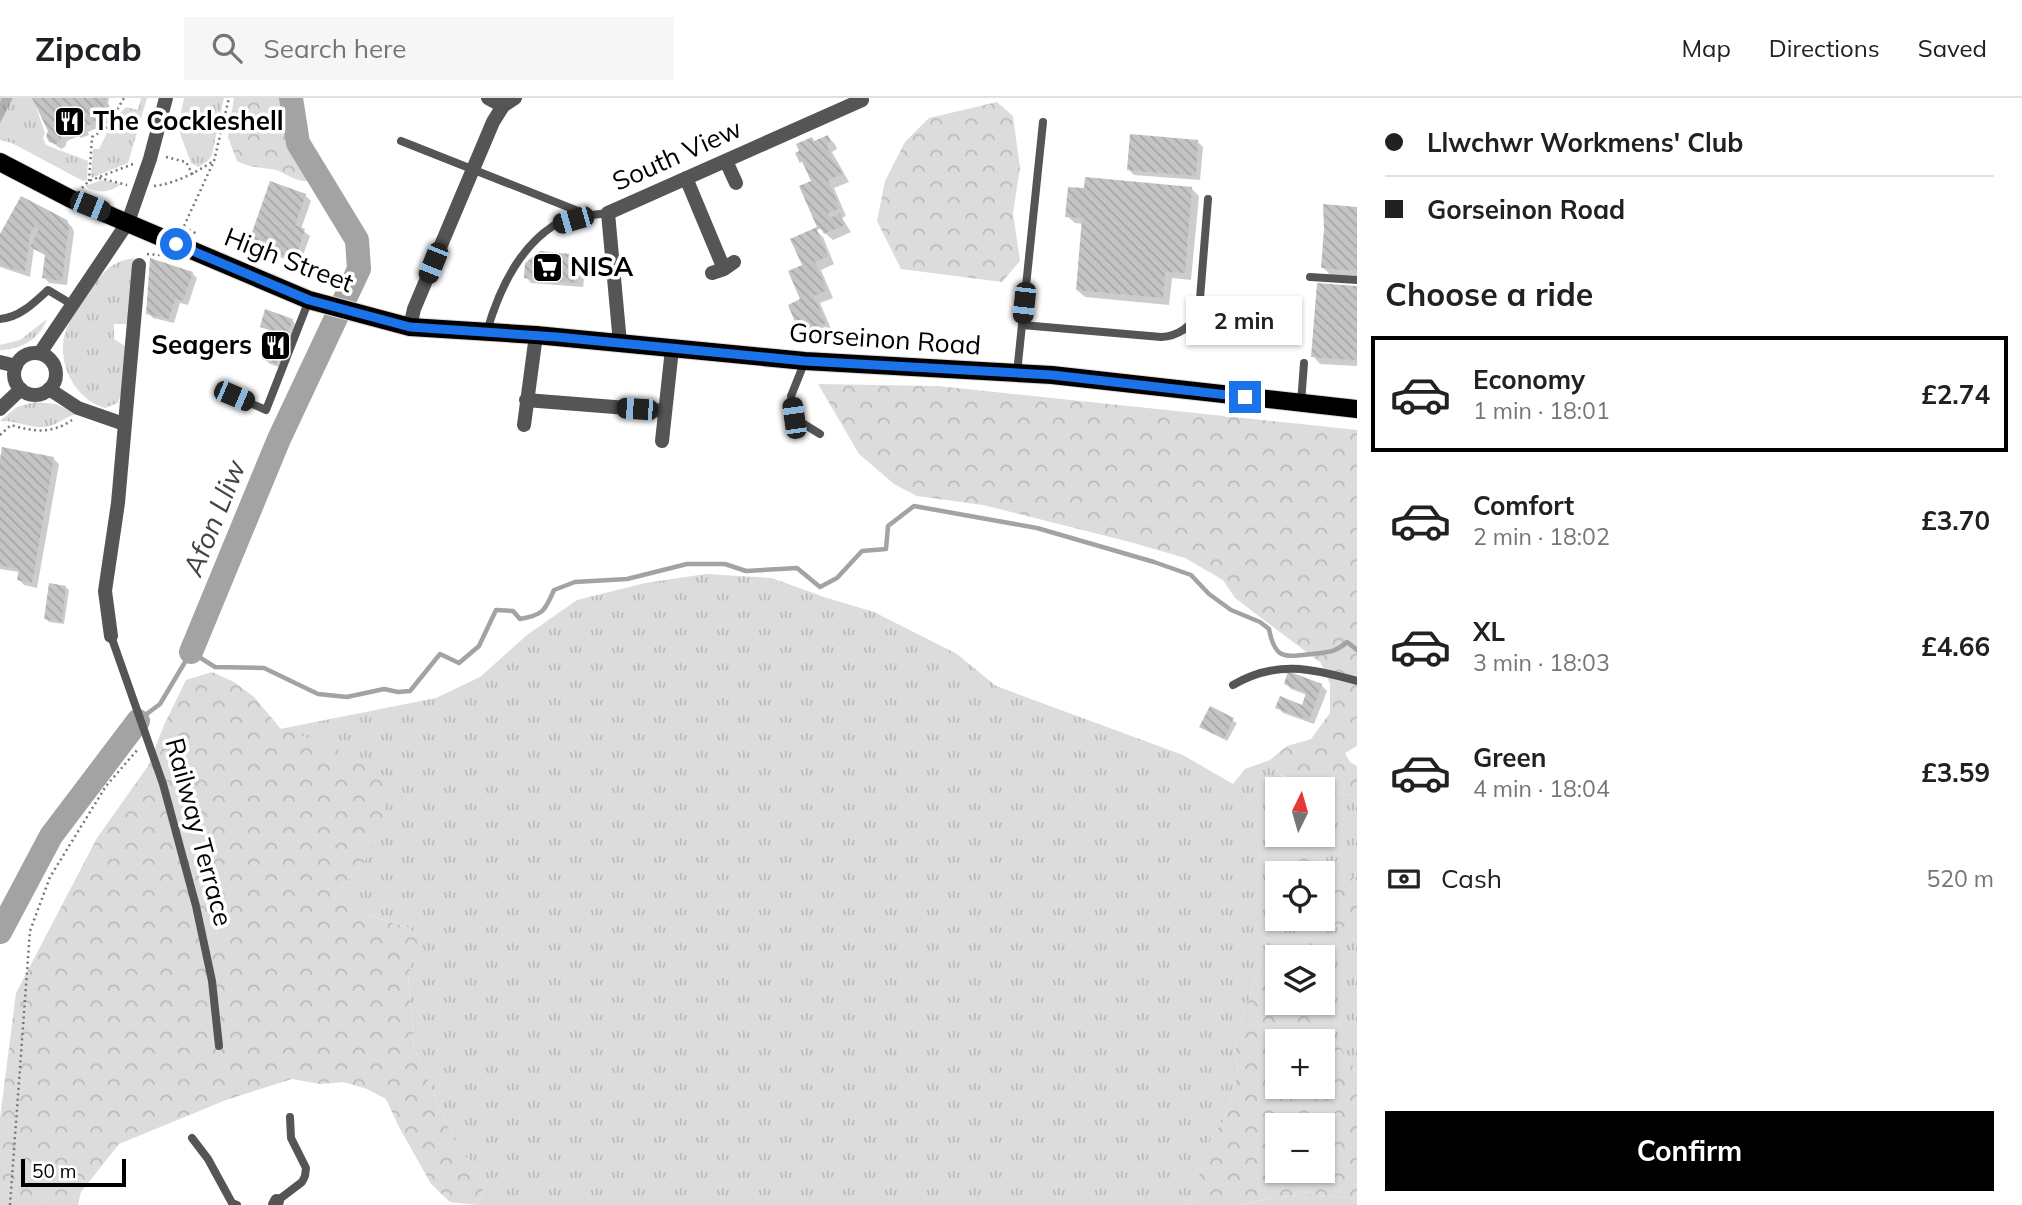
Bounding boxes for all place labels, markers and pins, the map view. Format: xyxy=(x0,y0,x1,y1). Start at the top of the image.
restaurant icon: The Cockleshell xyxy=(53,104,87,138)
place label: The Cockleshell xyxy=(93,104,283,137)
supermarket icon: NISA xyxy=(530,250,564,284)
place label: NISA xyxy=(570,250,634,283)
place label: Seagers xyxy=(151,328,252,361)
restaurant icon: Seagers xyxy=(258,328,292,362)

